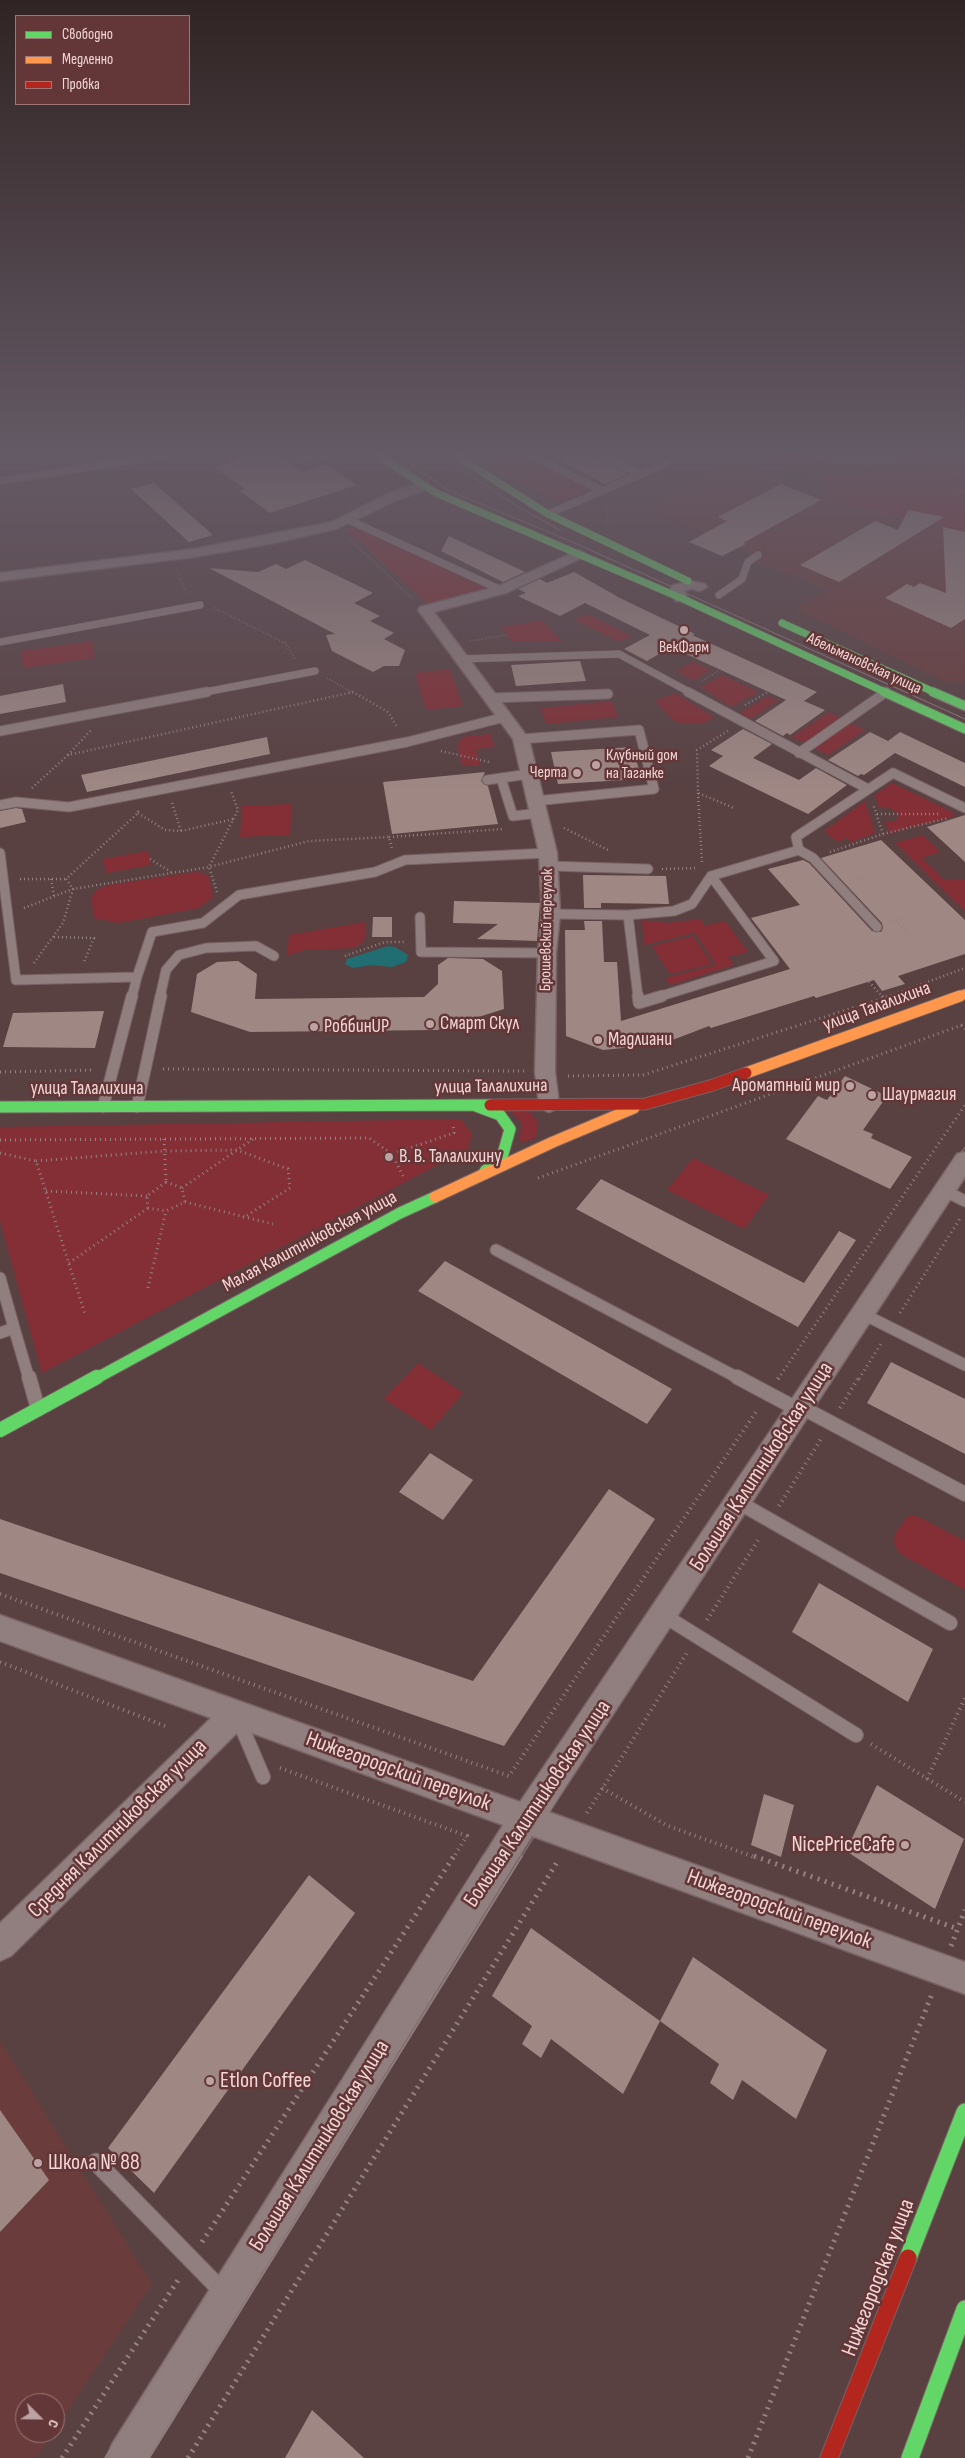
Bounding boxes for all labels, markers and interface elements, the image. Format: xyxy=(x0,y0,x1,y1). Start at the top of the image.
legend xyxy=(15,15,190,105)
text: Свободно xyxy=(62,25,113,44)
text: Медленно xyxy=(62,50,113,69)
text: Пробка xyxy=(62,75,100,94)
marker: ВекФарм xyxy=(678,624,690,636)
street label: Абельмановская улица xyxy=(804,629,924,699)
place label: ВекФарм xyxy=(659,638,709,658)
place label: Клубный дом на Таганке xyxy=(606,746,678,784)
marker: Клубный дом на Таганке xyxy=(590,759,602,771)
place label: Черта xyxy=(530,763,567,783)
marker: Черта xyxy=(571,767,583,779)
street label: Брошевский переулок xyxy=(536,869,558,991)
street label: улица Талалихина xyxy=(820,977,934,1037)
place label: Смарт Скул xyxy=(440,1013,519,1035)
place label: РоббинUP xyxy=(324,1016,389,1038)
marker: Смарт Скул xyxy=(424,1018,436,1030)
marker: РоббинUP xyxy=(308,1021,320,1033)
place label: Мадлиани xyxy=(608,1029,672,1051)
marker: Мадлиани xyxy=(592,1034,604,1046)
street label: улица Талалихина xyxy=(434,1075,548,1099)
place label: Ароматный мир xyxy=(732,1075,840,1097)
street label: улица Талалихина xyxy=(31,1078,143,1100)
marker: Ароматный мир xyxy=(844,1080,856,1092)
place label: Шаурмагия xyxy=(882,1084,956,1106)
marker: Шаурмагия xyxy=(866,1089,878,1101)
place label: В. В. Талалихину xyxy=(399,1146,502,1168)
marker: В. В. Талалихину xyxy=(383,1151,395,1163)
street label: Малая Калитниковская улица xyxy=(219,1186,401,1298)
street label: Большая Калитниковская улица xyxy=(685,1358,839,1576)
street label: Большая Калитниковская улица xyxy=(459,1696,617,1912)
street label: Нижегородский переулок xyxy=(302,1726,494,1818)
street label: Средняя Калитниковская улица xyxy=(23,1734,213,1924)
place label: NicePriceCafe xyxy=(791,1832,895,1858)
marker: NicePriceCafe xyxy=(899,1839,911,1851)
street label: Нижегородский переулок xyxy=(683,1864,875,1956)
street label: Большая Калитниковская улица xyxy=(244,2036,396,2256)
place label: Etlon Coffee xyxy=(220,2068,311,2094)
marker: Etlon Coffee xyxy=(204,2075,216,2087)
place label: Школа № 88 xyxy=(48,2150,140,2176)
marker: Школа № 88 xyxy=(32,2157,44,2169)
street label: Нижегородская улица xyxy=(837,2196,921,2360)
north arrow xyxy=(15,2393,65,2443)
text: С xyxy=(44,2417,63,2430)

